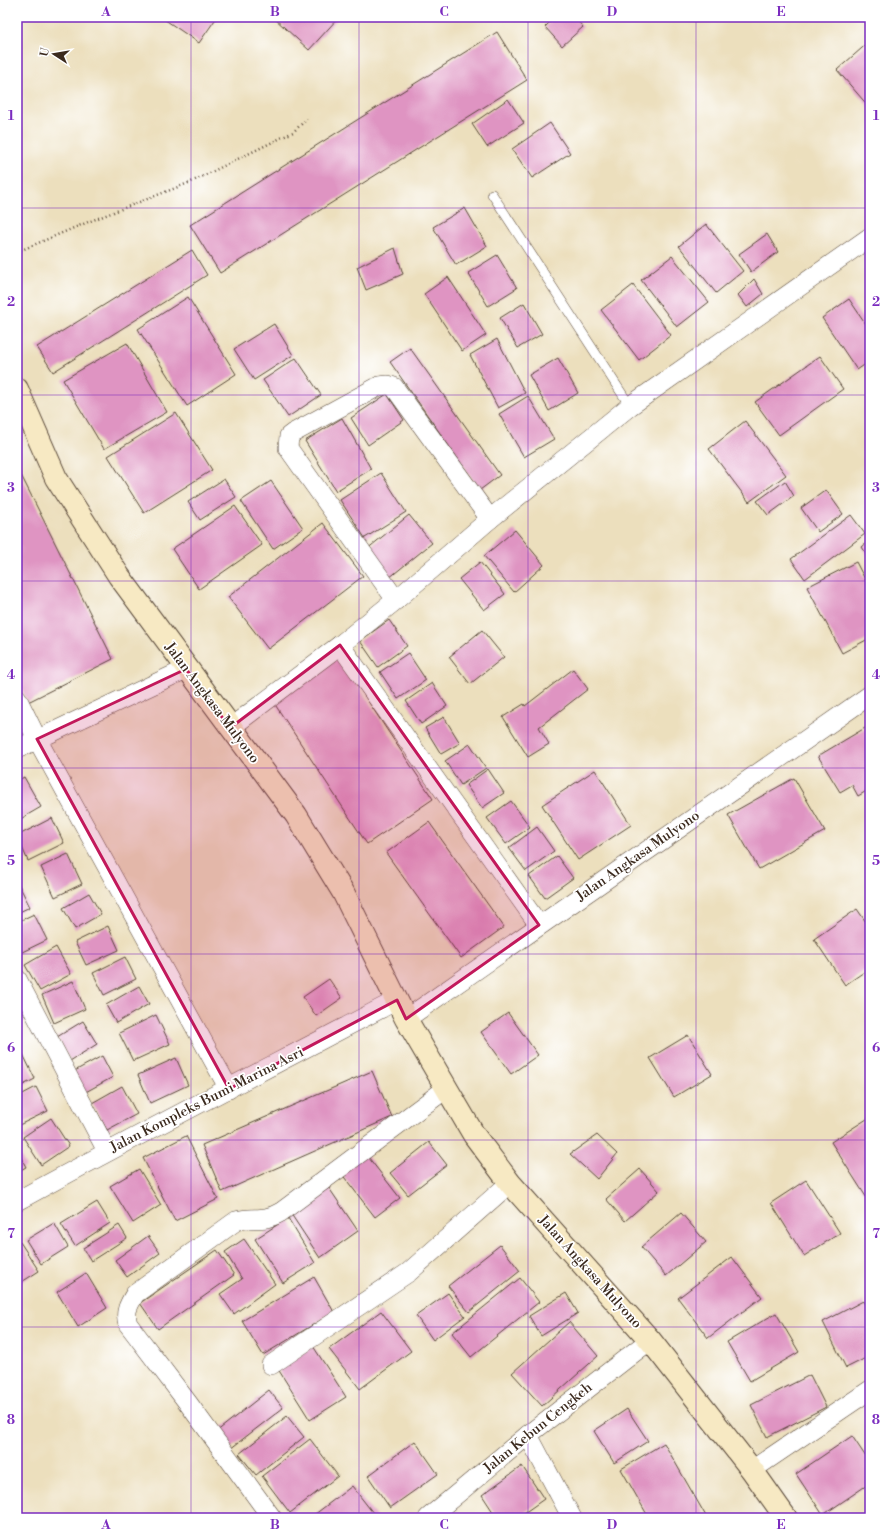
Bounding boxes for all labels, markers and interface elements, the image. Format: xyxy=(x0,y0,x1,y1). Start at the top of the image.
text: A xyxy=(100,4,111,20)
text: B xyxy=(270,4,280,20)
text: C xyxy=(439,4,449,20)
text: D xyxy=(607,4,617,20)
text: E xyxy=(776,4,786,20)
north arrow xyxy=(34,34,74,74)
text: U xyxy=(37,46,53,58)
text: 1 xyxy=(8,108,15,124)
text: 1 xyxy=(873,108,880,124)
text: 2 xyxy=(7,294,15,310)
text: 2 xyxy=(872,294,880,310)
text: 3 xyxy=(7,480,15,496)
text: 3 xyxy=(872,480,880,496)
street label: Jalan Angkasa Mulyono xyxy=(160,638,263,767)
text: 4 xyxy=(7,667,16,683)
text: 4 xyxy=(872,667,881,683)
street label: Jalan Angkasa Mulyono xyxy=(572,806,703,906)
text: 5 xyxy=(7,853,15,869)
text: 5 xyxy=(872,853,880,869)
text: 6 xyxy=(7,1040,15,1056)
text: 6 xyxy=(872,1040,880,1056)
street label: Jalan Kompleks Bumi Marina Asri xyxy=(106,1043,307,1157)
street label: Jalan Angkasa Mulyono xyxy=(534,1211,646,1333)
text: 7 xyxy=(7,1226,15,1242)
text: 7 xyxy=(872,1226,880,1242)
street label: Jalan Kebun Cengkeh xyxy=(479,1378,597,1478)
text: 8 xyxy=(7,1412,15,1428)
text: 8 xyxy=(872,1412,880,1428)
text: A xyxy=(100,1517,111,1533)
text: B xyxy=(270,1517,280,1533)
text: C xyxy=(439,1517,449,1533)
text: D xyxy=(607,1517,617,1533)
text: E xyxy=(776,1517,786,1533)

